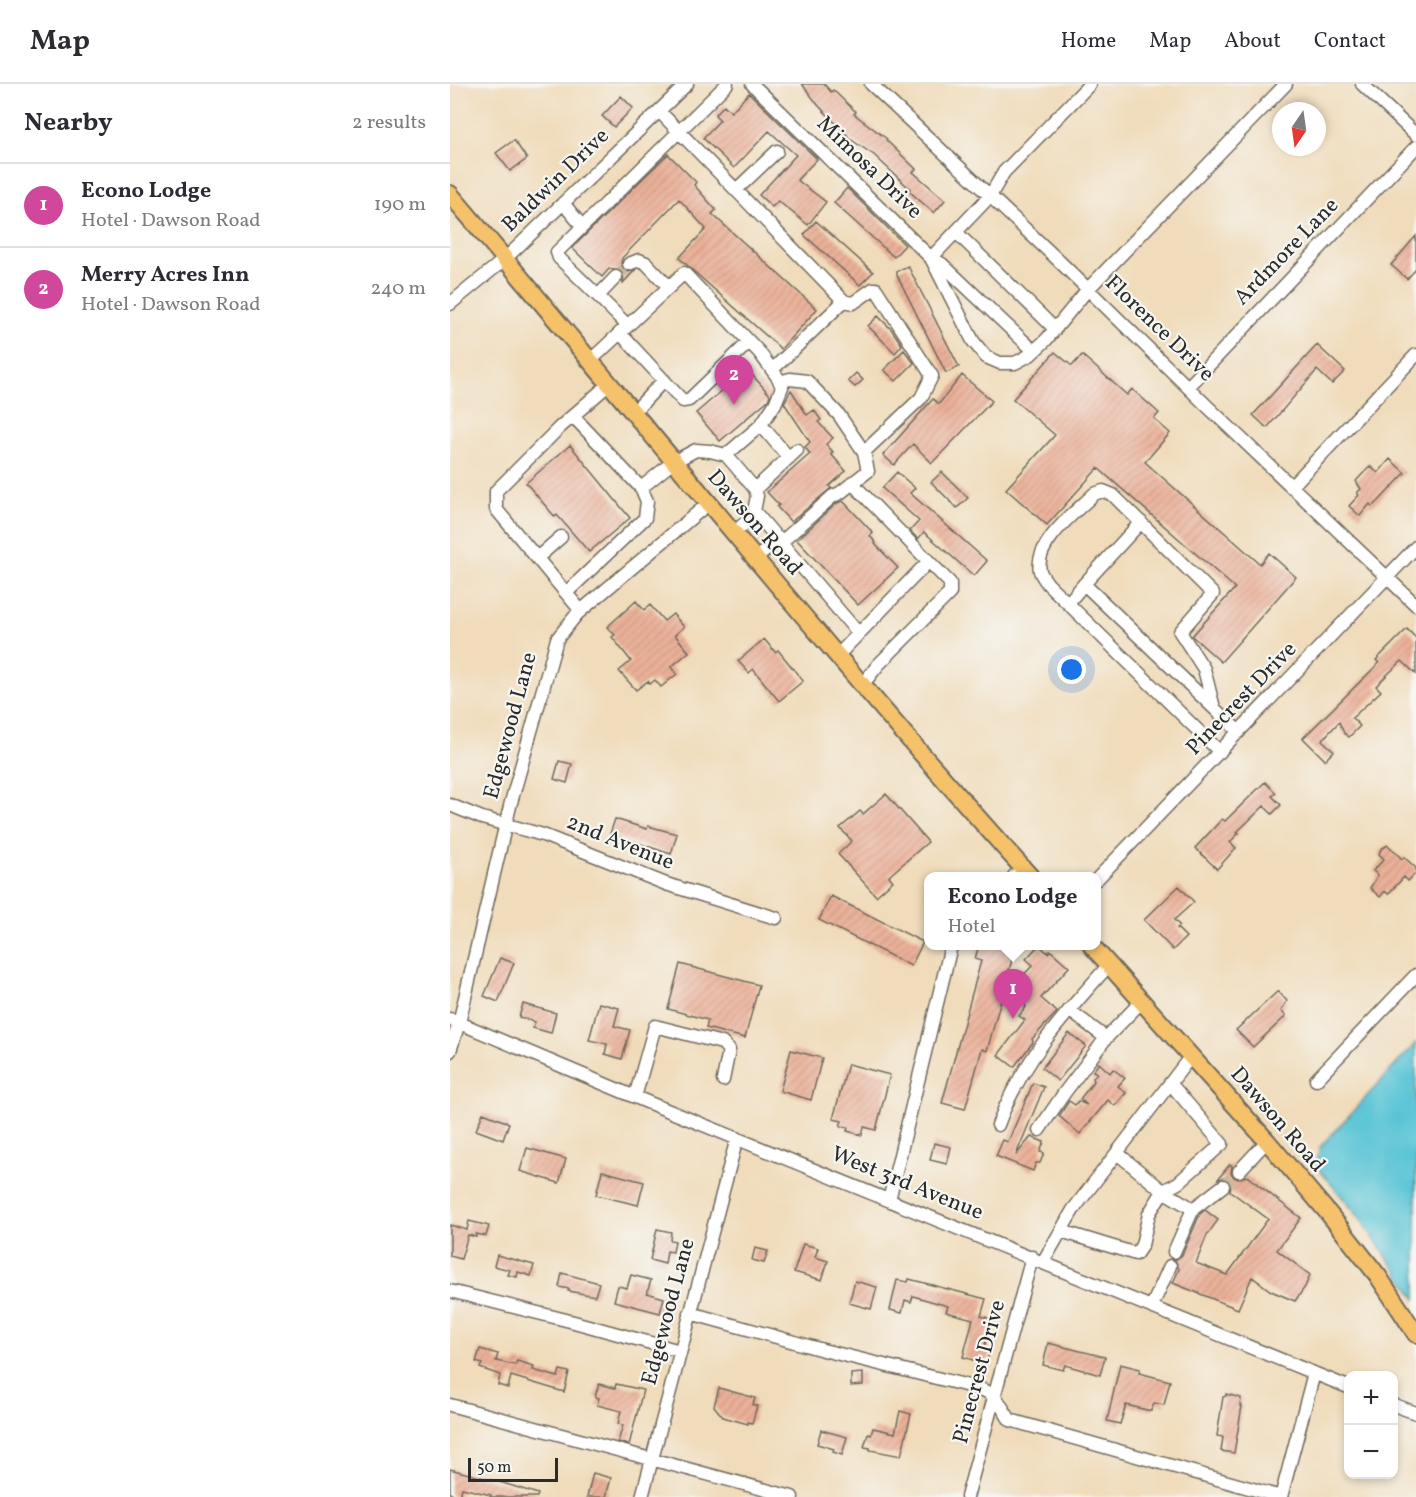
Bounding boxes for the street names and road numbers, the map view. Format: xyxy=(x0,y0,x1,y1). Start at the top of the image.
street label: Mimosa Drive xyxy=(809,109,929,227)
street label: Baldwin Drive xyxy=(495,122,617,240)
street label: Ardmore Lane xyxy=(1228,191,1346,313)
street label: Florence Drive xyxy=(1097,269,1221,389)
street label: Dawson Road xyxy=(699,463,809,583)
street label: Pinecrest Drive xyxy=(1180,635,1304,763)
street label: Edgewood Lane xyxy=(476,649,546,803)
street label: 2nd Avenue xyxy=(561,807,679,879)
street label: Dawson Road xyxy=(1222,1060,1332,1180)
street label: West 3rd Avenue xyxy=(826,1139,988,1229)
street label: Edgewood Lane xyxy=(634,1235,704,1389)
street label: Pinecrest Drive xyxy=(946,1297,1014,1447)

